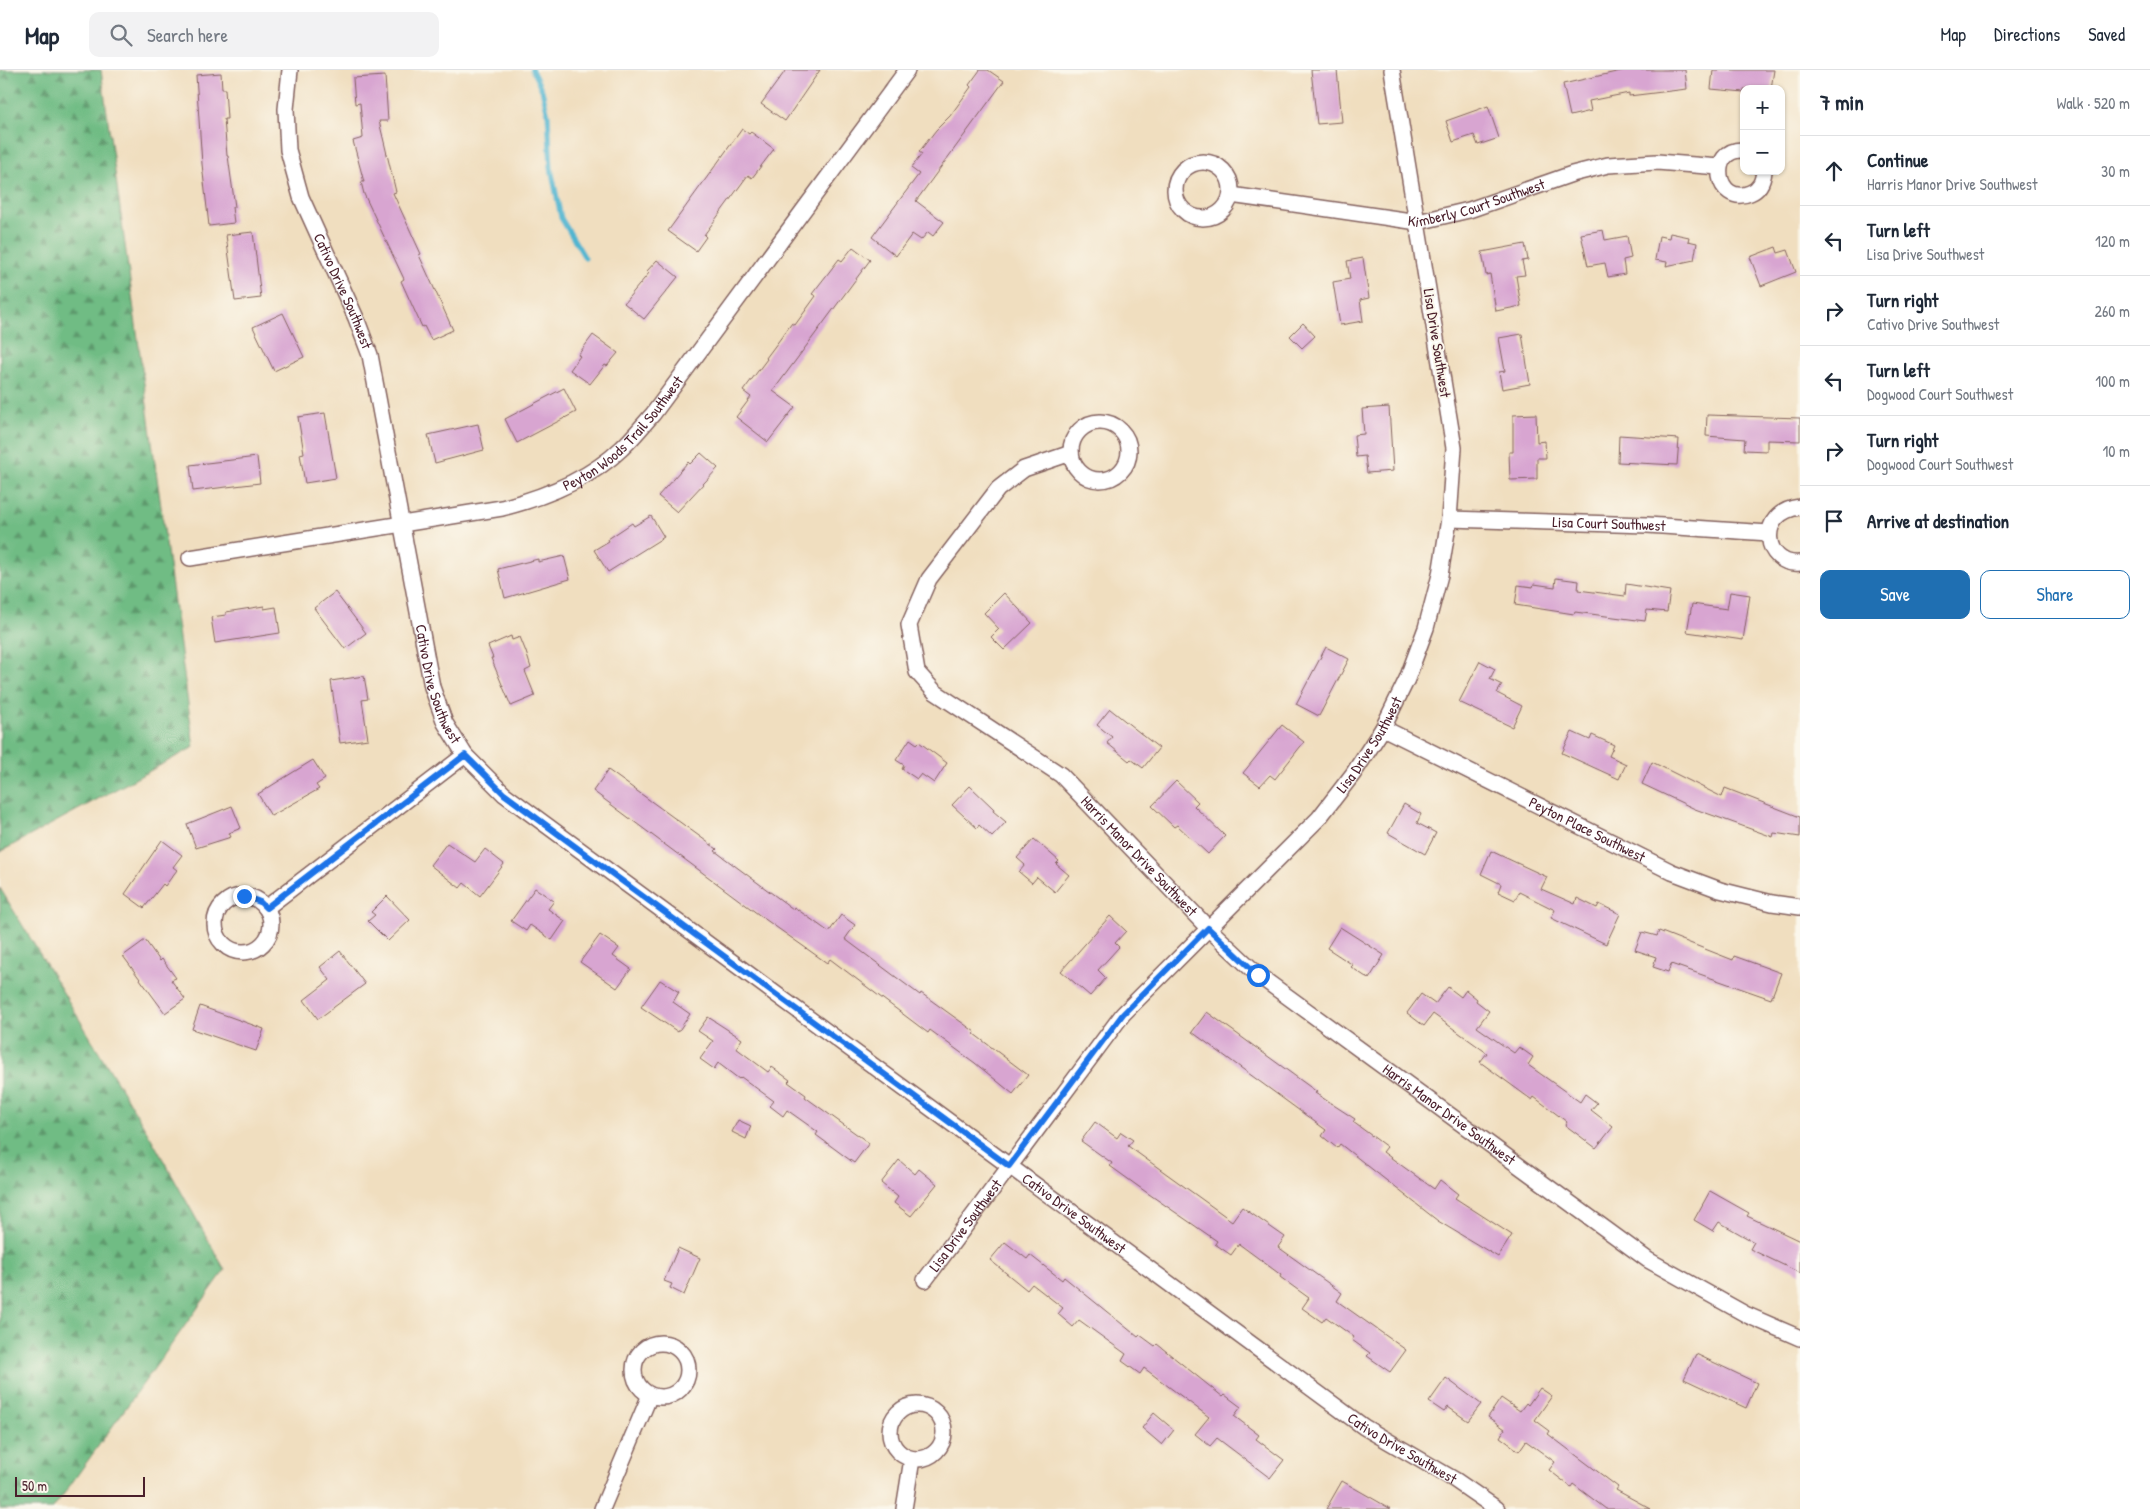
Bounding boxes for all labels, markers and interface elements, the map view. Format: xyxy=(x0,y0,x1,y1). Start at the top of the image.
search box xyxy=(89,12,439,57)
text: Map xyxy=(25,19,59,51)
icon: search xyxy=(107,21,135,49)
text: Search here xyxy=(147,22,228,48)
text: Map xyxy=(1941,22,1966,47)
text: Directions xyxy=(1994,22,2060,47)
text: Saved xyxy=(2088,22,2125,47)
map controls xyxy=(1740,85,1785,175)
button: + xyxy=(1740,85,1785,130)
text: 7 min xyxy=(1820,88,1864,117)
text: Walk · 520 m xyxy=(2056,92,2130,114)
button: − xyxy=(1740,130,1785,175)
text: Continue xyxy=(1867,147,1928,173)
icon: ahead xyxy=(1820,157,1848,185)
text: 30 m xyxy=(2101,160,2130,182)
street label: Kimberly Court Southwest xyxy=(1407,173,1548,232)
text: Harris Manor Drive Southwest xyxy=(1867,173,2037,195)
text: Turn left xyxy=(1867,217,1930,243)
icon: left xyxy=(1820,227,1848,255)
street label: Cativo Drive Southwest xyxy=(309,230,378,352)
text: 120 m xyxy=(2095,230,2130,252)
text: Lisa Drive Southwest xyxy=(1867,243,1984,265)
street label: Lisa Drive Southwest xyxy=(1419,287,1457,400)
text: Turn right xyxy=(1867,287,1938,313)
icon: right xyxy=(1820,297,1848,325)
text: 260 m xyxy=(2094,300,2130,322)
text: Cativo Drive Southwest xyxy=(1867,313,1999,335)
text: Turn left xyxy=(1867,357,1930,383)
icon: left xyxy=(1820,367,1848,395)
text: 100 m xyxy=(2095,370,2130,392)
street label: Peyton Woods Trail Southwest xyxy=(559,371,688,496)
text: Dogwood Court Southwest xyxy=(1867,383,2013,405)
text: Turn right xyxy=(1867,427,1938,453)
icon: right xyxy=(1820,437,1848,465)
text: 10 m xyxy=(2102,440,2130,462)
text: Dogwood Court Southwest xyxy=(1867,453,2013,475)
icon: arrive xyxy=(1820,507,1848,535)
text: Arrive at destination xyxy=(1867,508,2009,534)
street label: Lisa Court Southwest xyxy=(1552,511,1667,536)
button: Save xyxy=(1820,570,1970,619)
button: Share xyxy=(1980,570,2130,619)
street label: Cativo Drive Southwest xyxy=(411,623,467,748)
street label: Lisa Drive Southwest xyxy=(1331,692,1407,797)
street label: Harris Manor Drive Southwest xyxy=(1076,791,1203,921)
street label: Peyton Place Southwest xyxy=(1525,791,1650,867)
route end xyxy=(233,885,256,908)
route start xyxy=(1247,964,1270,987)
street label: Harris Manor Drive Southwest xyxy=(1379,1059,1521,1170)
street label: Cativo Drive Southwest xyxy=(1018,1168,1131,1259)
street label: Lisa Drive Southwest xyxy=(924,1174,1007,1276)
street label: Cativo Drive Southwest xyxy=(1343,1407,1462,1489)
scale bar xyxy=(15,1474,145,1497)
text: 50 m xyxy=(22,1476,47,1495)

